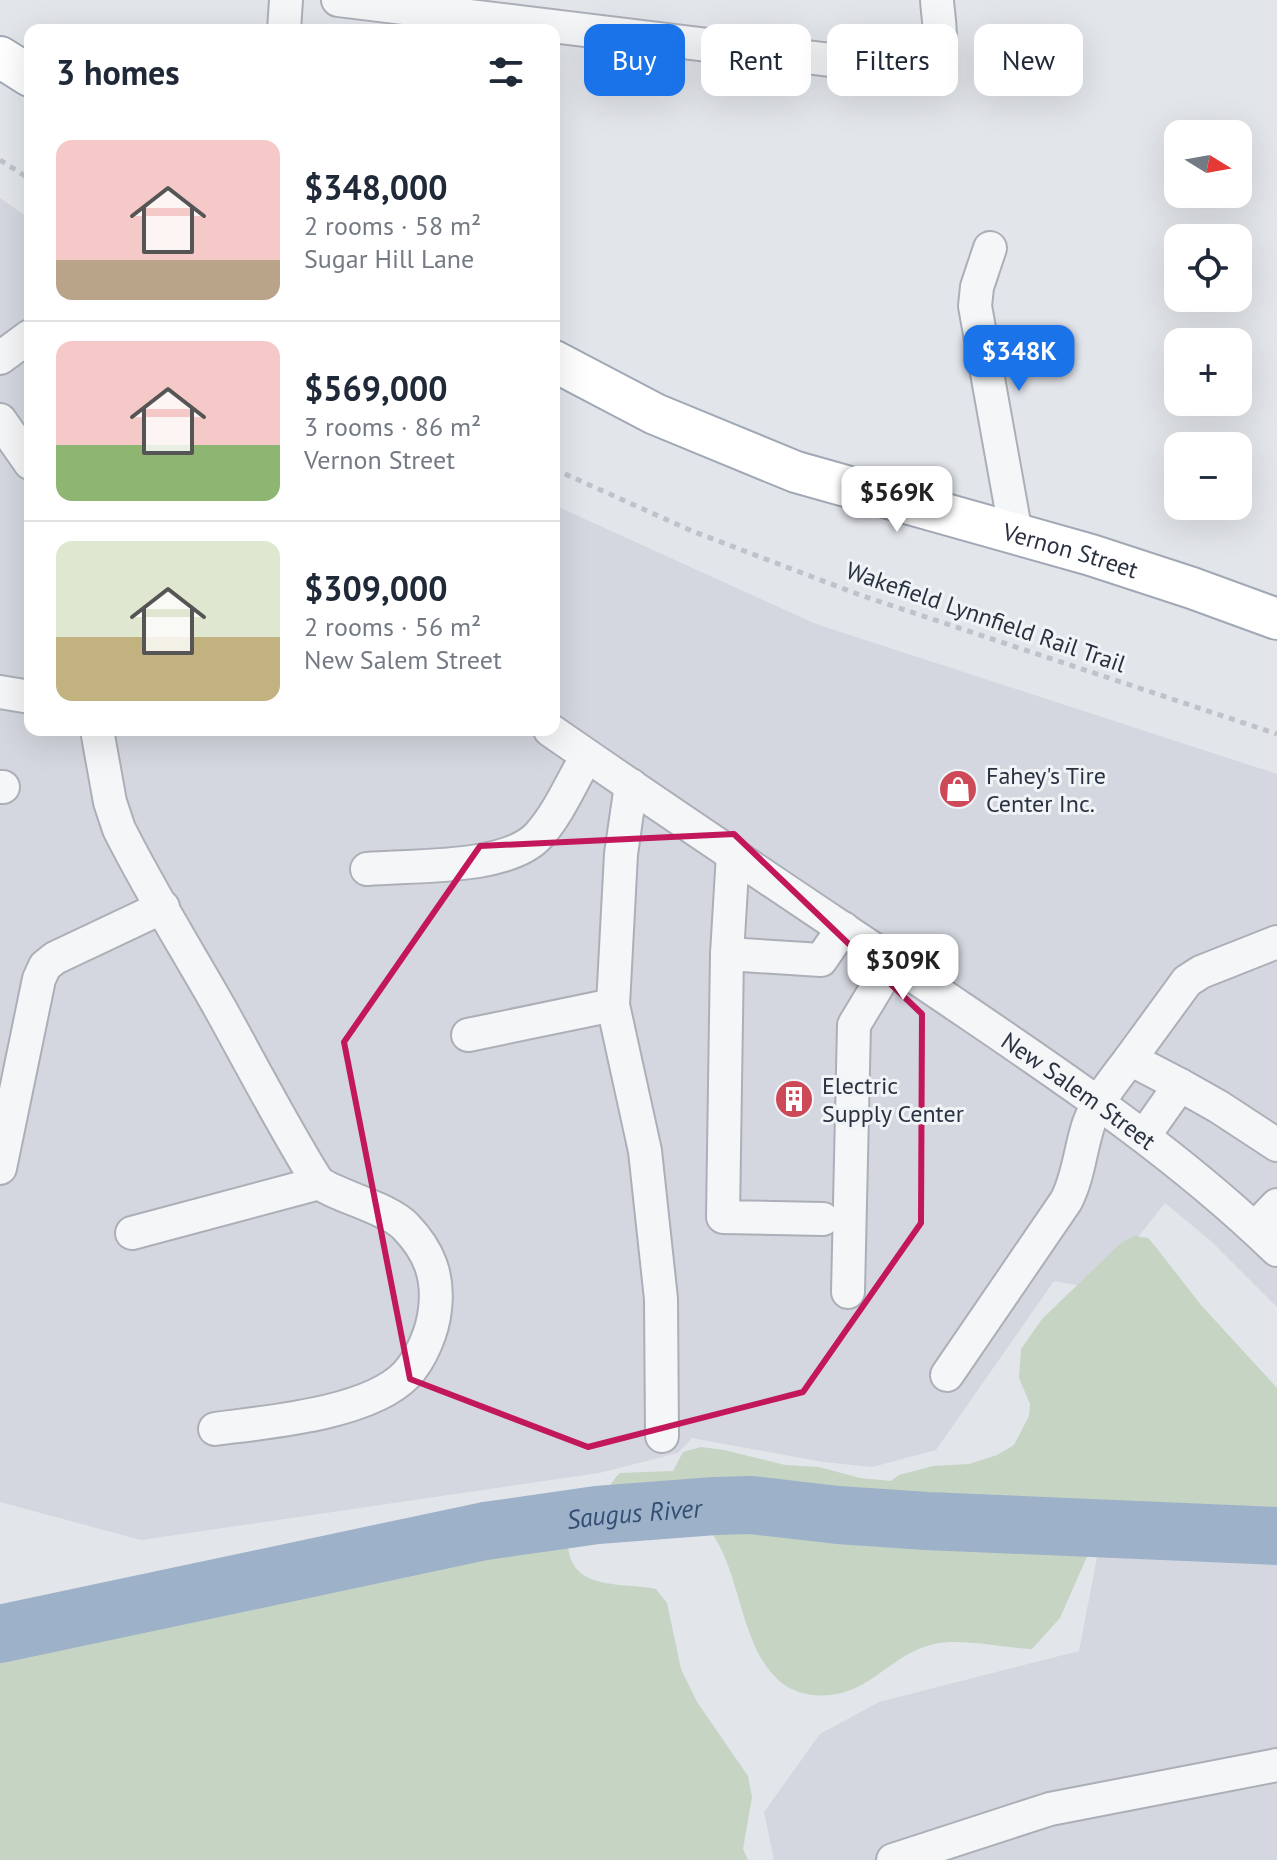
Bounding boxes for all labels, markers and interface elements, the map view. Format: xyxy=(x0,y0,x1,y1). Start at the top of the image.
chip: Buy xyxy=(584,24,685,96)
chip: Rent xyxy=(701,24,811,96)
chip: Filters xyxy=(827,24,958,96)
chip: New xyxy=(974,24,1083,96)
text: 3 homes xyxy=(56,50,180,94)
icon: filters xyxy=(484,50,528,94)
north arrow xyxy=(1164,120,1252,208)
map controls xyxy=(1164,120,1252,520)
text: $348,000 xyxy=(304,165,448,209)
icon: home xyxy=(120,172,216,268)
text: 2 rooms · 58 m² xyxy=(304,209,481,242)
button: locate xyxy=(1164,224,1252,312)
text: Sugar Hill Lane xyxy=(304,242,474,275)
pin: $348K xyxy=(963,325,1075,393)
button: + xyxy=(1164,328,1252,416)
text: $348K xyxy=(981,334,1057,367)
text: $569,000 xyxy=(304,366,448,410)
icon: home xyxy=(120,373,216,469)
text: 3 rooms · 86 m² xyxy=(304,410,481,443)
button: − xyxy=(1164,432,1252,520)
text: Vernon Street xyxy=(304,443,455,476)
pin: $569K xyxy=(841,466,953,534)
text: $569K xyxy=(859,475,935,508)
street label: Vernon Street xyxy=(998,515,1142,585)
street label: Wakefield Lynnfield Rail Trail xyxy=(842,554,1130,680)
text: $309,000 xyxy=(304,566,448,610)
icon: home xyxy=(120,573,216,669)
text: 2 rooms · 56 m² xyxy=(304,610,481,643)
text: New Salem Street xyxy=(304,643,502,676)
place label: Fahey's Tire Center Inc. xyxy=(986,760,1106,819)
shop icon: Fahey's Tire Center Inc. xyxy=(937,768,979,810)
pin: $309K xyxy=(847,934,959,1002)
text: $309K xyxy=(865,943,941,976)
street label: New Salem Street xyxy=(996,1025,1162,1156)
place label: Electric Supply Center xyxy=(822,1070,964,1129)
building icon: Electric Supply Center xyxy=(773,1078,815,1120)
water label: Saugus River xyxy=(564,1490,704,1536)

